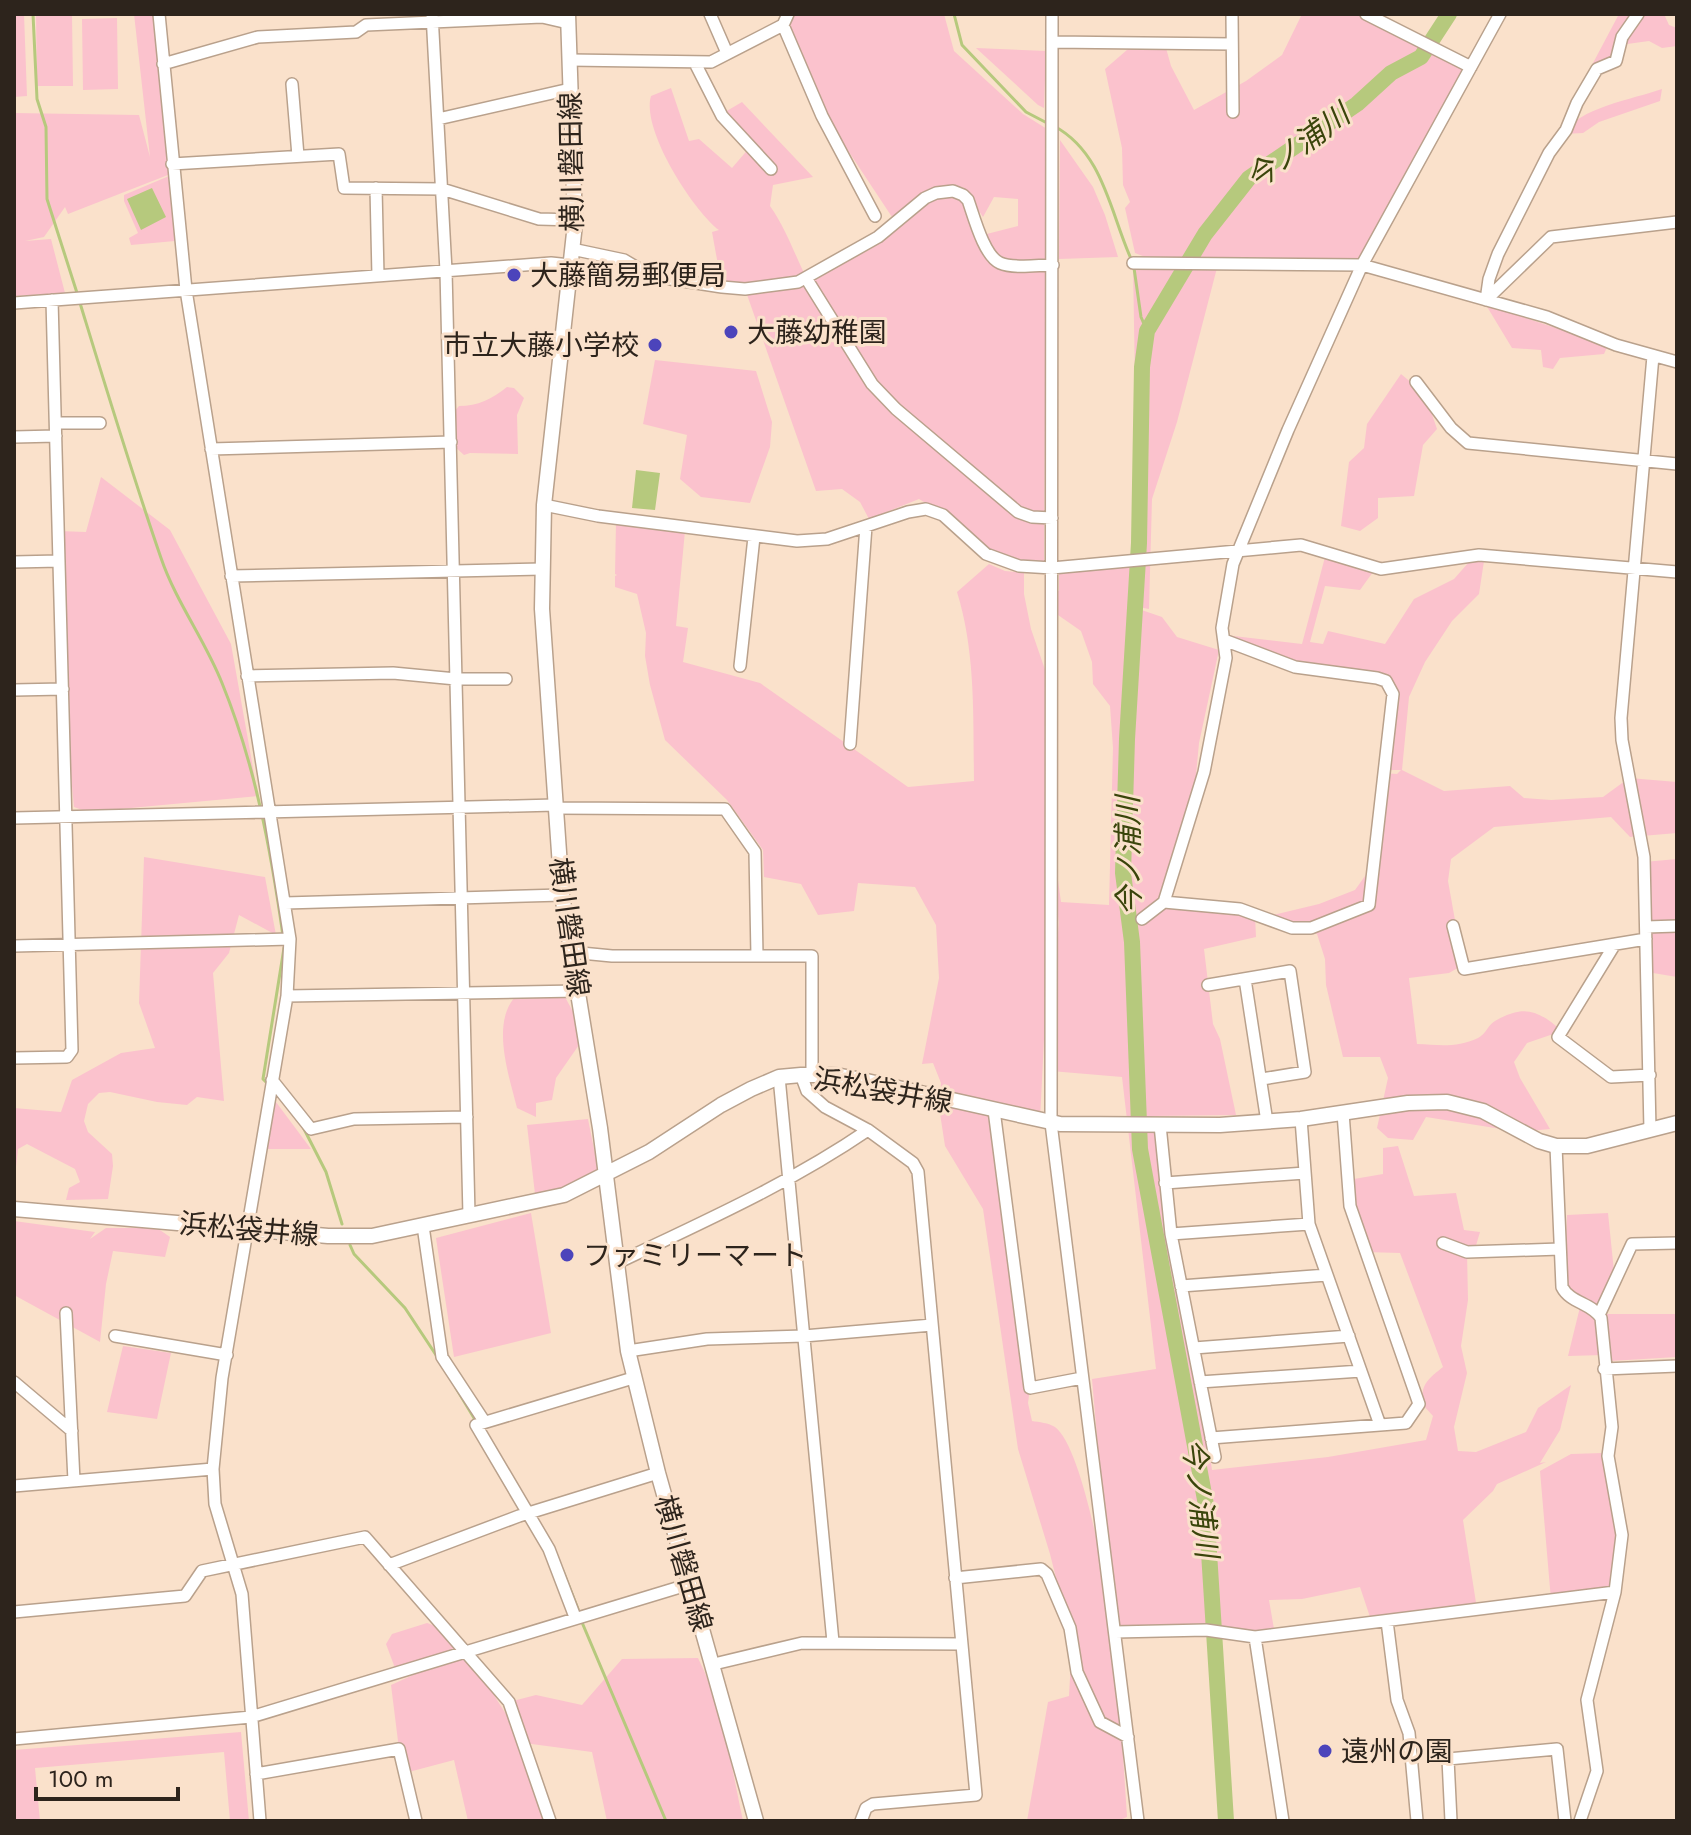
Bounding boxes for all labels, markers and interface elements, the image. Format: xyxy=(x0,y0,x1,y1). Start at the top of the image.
street label: 横川磐田線 xyxy=(550,92,593,232)
water label: 今ノ浦川 xyxy=(1237,92,1361,200)
place label: 大藤簡易郵便局 xyxy=(530,255,726,296)
marker: 大藤簡易郵便局 xyxy=(505,266,523,284)
place label: 大藤幼稚園 xyxy=(747,312,887,353)
marker: 大藤幼稚園 xyxy=(722,323,740,341)
place label: 市立大藤小学校 xyxy=(443,325,639,366)
marker: 市立大藤小学校 xyxy=(646,336,664,354)
water label: 今ノ浦川 xyxy=(1106,793,1151,916)
street label: 横川磐田線 xyxy=(539,855,600,999)
street label: 浜松袋井線 xyxy=(810,1058,955,1123)
street label: 浜松袋井線 xyxy=(177,1203,320,1256)
place label: ファミリーマート xyxy=(583,1235,807,1276)
marker: ファミリーマート xyxy=(558,1246,576,1264)
water label: 今ノ浦川 xyxy=(1172,1436,1230,1563)
street label: 横川磐田線 xyxy=(645,1490,723,1636)
place label: 遠州の園 xyxy=(1341,1731,1453,1772)
marker: 遠州の園 xyxy=(1316,1742,1334,1760)
scale bar xyxy=(36,1751,178,1801)
text: 100 m xyxy=(48,1761,114,1796)

